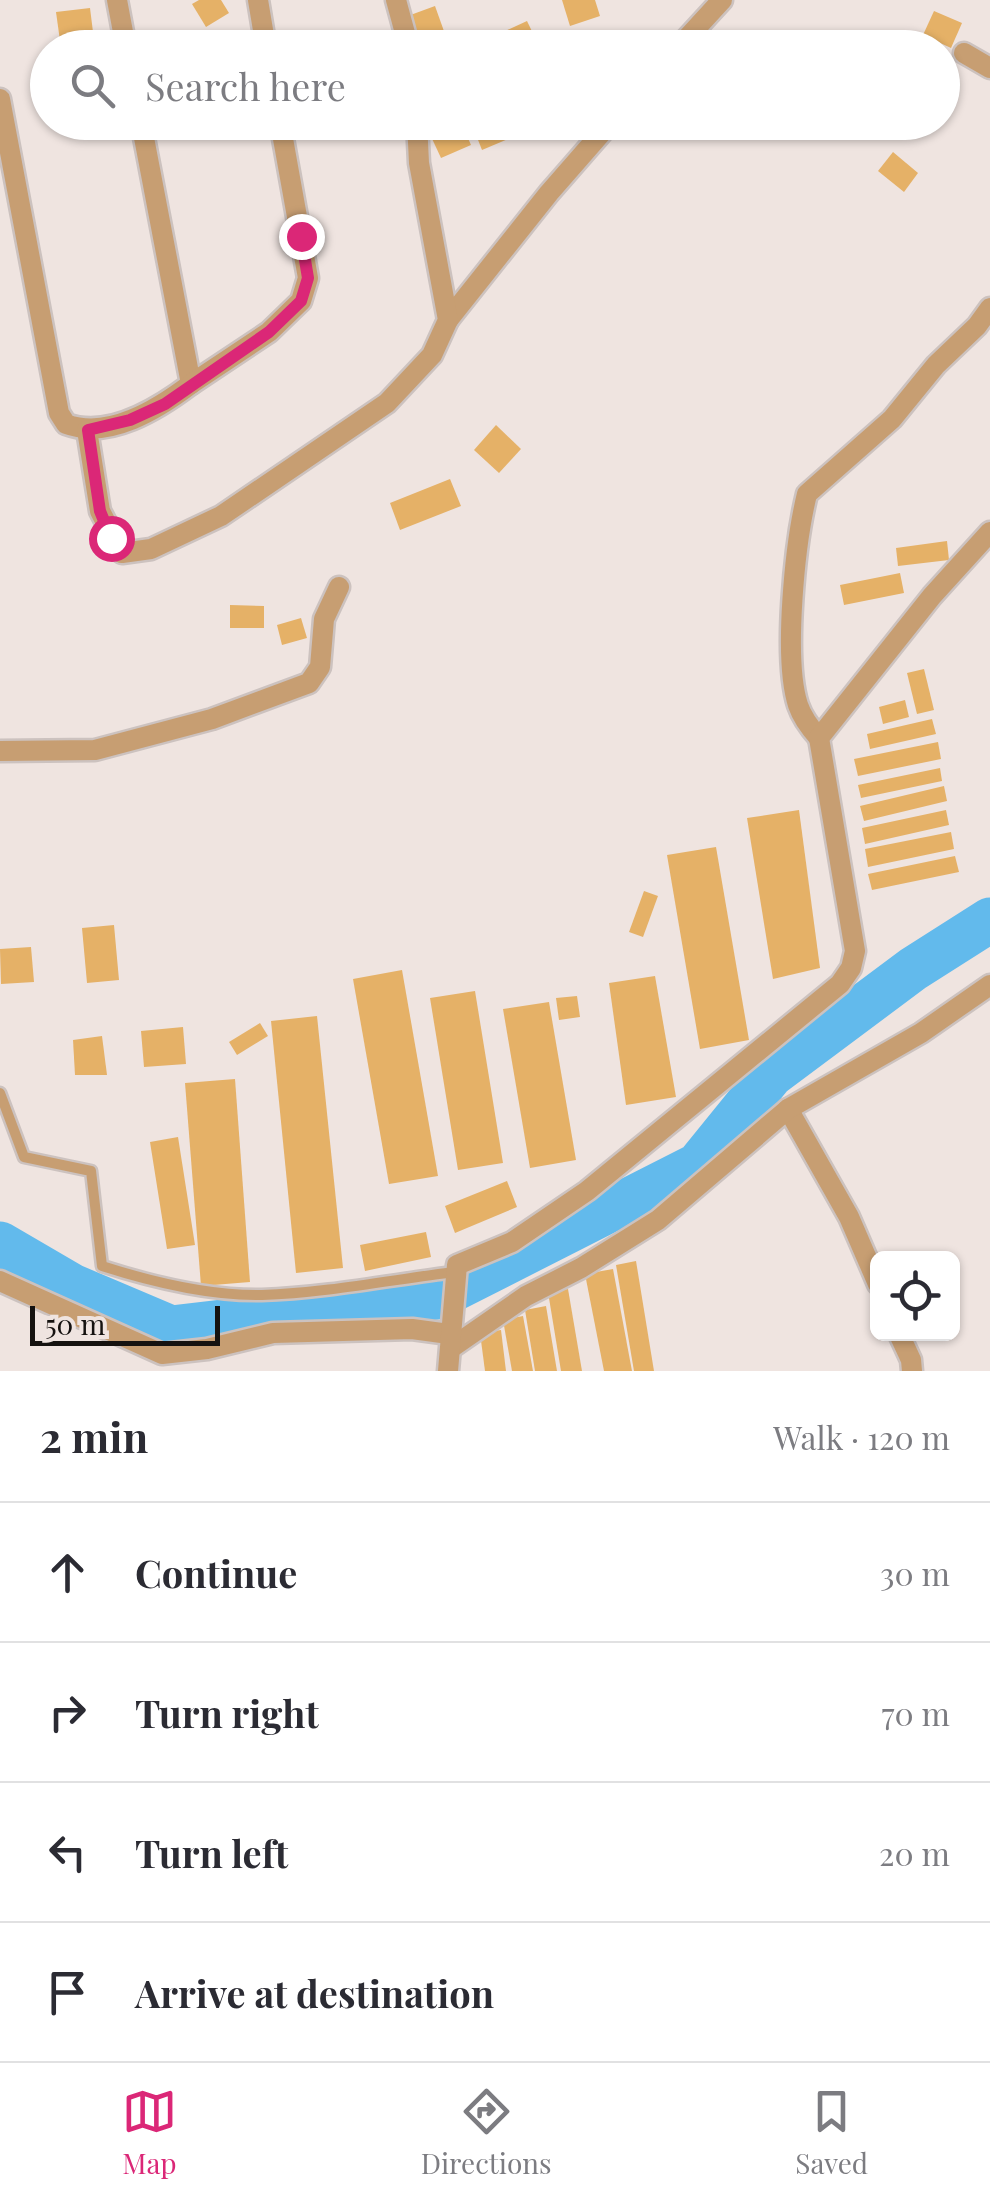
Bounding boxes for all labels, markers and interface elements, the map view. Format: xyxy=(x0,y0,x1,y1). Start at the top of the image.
search box xyxy=(30,30,960,140)
icon: search xyxy=(65,58,120,113)
text: Search here xyxy=(145,60,346,111)
route end xyxy=(279,214,325,260)
route start xyxy=(89,516,135,562)
map controls xyxy=(870,1251,960,1341)
button: locate xyxy=(870,1251,960,1341)
scale bar xyxy=(30,1301,220,1346)
text: 50 m xyxy=(45,1305,105,1342)
text: 2 min xyxy=(40,1408,148,1464)
text: Walk · 120 m xyxy=(773,1415,950,1458)
icon: ahead xyxy=(40,1545,95,1600)
text: Continue xyxy=(135,1547,297,1598)
text: 30 m xyxy=(880,1551,950,1594)
icon: right xyxy=(40,1685,95,1740)
text: Turn right xyxy=(135,1687,319,1738)
text: 70 m xyxy=(881,1691,950,1734)
icon: left xyxy=(40,1825,95,1880)
text: Turn left xyxy=(135,1827,288,1878)
text: 20 m xyxy=(879,1831,950,1874)
icon: arrive xyxy=(40,1965,95,2020)
text: Arrive at destination xyxy=(135,1967,494,2018)
tab: Map xyxy=(122,2084,177,2181)
tab: Directions xyxy=(421,2084,552,2181)
tab: Saved xyxy=(795,2084,868,2181)

